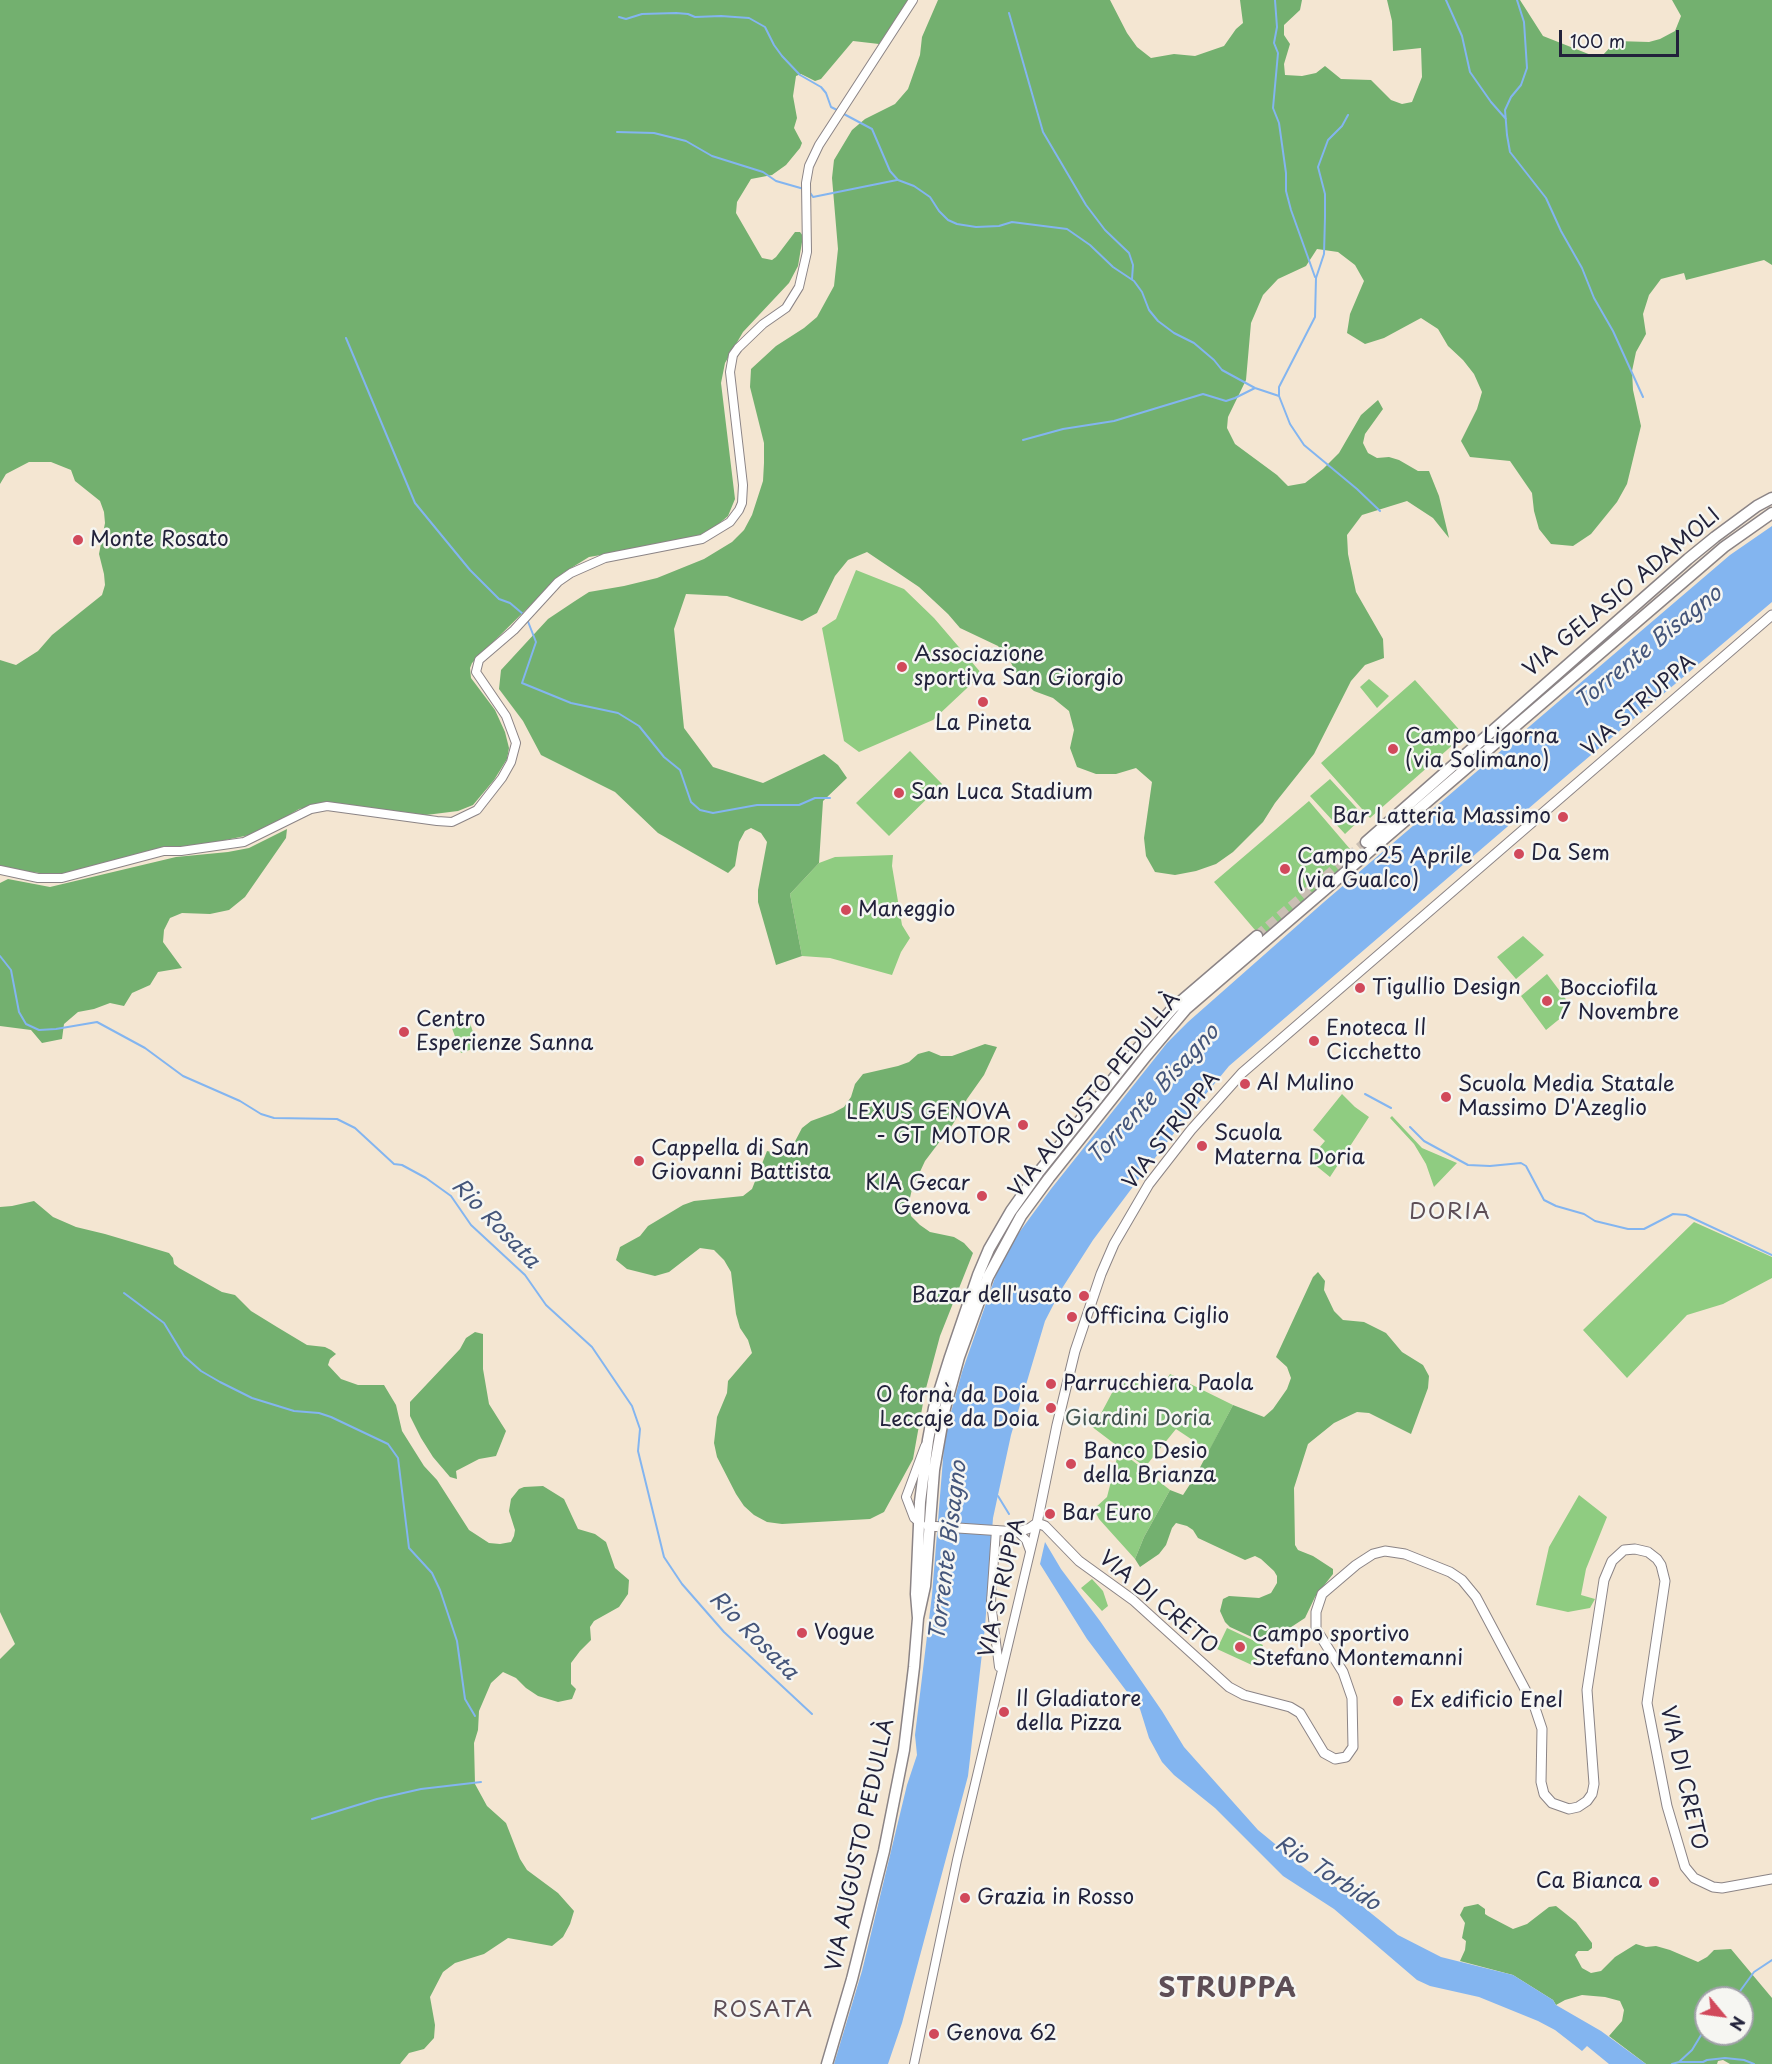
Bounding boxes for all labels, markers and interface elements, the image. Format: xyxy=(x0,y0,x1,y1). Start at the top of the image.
scale bar xyxy=(1562,18,1682,56)
text: 100 m xyxy=(1570,27,1625,54)
street label: VIA GELASIO ADAMOLI xyxy=(1519,503,1725,683)
place label: Monte Rosato xyxy=(90,527,229,553)
marker: Monte Rosato xyxy=(71,533,85,547)
water label: Torrente Bisagno xyxy=(1570,581,1728,715)
place label: Associazione sportiva San Giorgio xyxy=(914,642,1124,692)
street label: VIA STRUPPA xyxy=(1577,650,1701,762)
marker: Associazione sportiva San Giorgio xyxy=(895,660,909,674)
marker: La Pineta xyxy=(976,695,990,709)
place label: La Pineta xyxy=(935,711,1031,737)
place label: Campo Ligorna (via Solimano) xyxy=(1405,724,1559,774)
marker: Campo Ligorna (via Solimano) xyxy=(1386,742,1400,756)
place label: San Luca Stadium xyxy=(911,780,1093,806)
marker: San Luca Stadium xyxy=(892,786,906,800)
place label: Bar Latteria Massimo xyxy=(1332,804,1551,830)
marker: Bar Latteria Massimo xyxy=(1556,810,1570,824)
place label: Da Sem xyxy=(1531,841,1610,867)
place label: Campo 25 Aprile (via Gualco) xyxy=(1297,844,1472,894)
marker: Da Sem xyxy=(1512,847,1526,861)
marker: Campo 25 Aprile (via Gualco) xyxy=(1278,862,1292,876)
place label: Maneggio xyxy=(858,897,955,923)
marker: Maneggio xyxy=(839,903,853,917)
place label: Tigullio Design xyxy=(1372,975,1521,1001)
place label: Bocciofila 7 Novembre xyxy=(1559,976,1679,1026)
marker: Tigullio Design xyxy=(1353,981,1367,995)
street label: VIA AUGUSTO PEDULLÀ xyxy=(1004,987,1186,1203)
marker: Bocciofila 7 Novembre xyxy=(1540,994,1554,1008)
place label: Centro Esperienze Sanna xyxy=(416,1007,593,1057)
place label: Enoteca Il Cicchetto xyxy=(1326,1016,1426,1066)
water label: Torrente Bisagno xyxy=(1083,1020,1225,1170)
marker: Centro Esperienze Sanna xyxy=(397,1025,411,1039)
marker: Enoteca Il Cicchetto xyxy=(1307,1034,1321,1048)
street label: VIA STRUPPA xyxy=(1118,1067,1226,1195)
place label: Al Mulino xyxy=(1257,1071,1354,1097)
place label: Scuola Media Statale Massimo D'Azeglio xyxy=(1458,1072,1675,1122)
marker: Al Mulino xyxy=(1238,1077,1252,1091)
marker: Scuola Media Statale Massimo D'Azeglio xyxy=(1439,1090,1453,1104)
place label: LEXUS GENOVA - GT MOTOR xyxy=(846,1100,1011,1150)
marker: LEXUS GENOVA - GT MOTOR xyxy=(1016,1118,1030,1132)
place label: Scuola Materna Doria xyxy=(1214,1121,1365,1171)
place label: Cappella di San Giovanni Battista xyxy=(651,1136,831,1186)
marker: Scuola Materna Doria xyxy=(1195,1139,1209,1153)
marker: Cappella di San Giovanni Battista xyxy=(632,1154,646,1168)
place label: KIA Gecar Genova xyxy=(865,1171,970,1221)
water label: Rio Rosata xyxy=(446,1174,544,1274)
marker: KIA Gecar Genova xyxy=(975,1189,989,1203)
district label: DORIA xyxy=(1409,1200,1491,1226)
place label: Bazar dell'usato xyxy=(911,1283,1072,1309)
marker: Bazar dell'usato xyxy=(1077,1289,1091,1303)
place label: Officina Ciglio xyxy=(1084,1304,1229,1330)
marker: Officina Ciglio xyxy=(1065,1310,1079,1324)
place label: Parrucchiera Paola xyxy=(1063,1371,1253,1397)
marker: Parrucchiera Paola xyxy=(1044,1377,1058,1391)
place label: O fornà da Doia Leccaje da Doia xyxy=(876,1383,1039,1433)
marker: O fornà da Doia Leccaje da Doia xyxy=(1044,1401,1058,1415)
park label: Giardini Doria xyxy=(1065,1406,1211,1432)
place label: Banco Desio della Brianza xyxy=(1083,1439,1216,1489)
marker: Banco Desio della Brianza xyxy=(1064,1457,1078,1471)
water label: Torrente Bisagno xyxy=(925,1460,973,1642)
place label: Bar Euro xyxy=(1062,1501,1152,1527)
marker: Bar Euro xyxy=(1043,1507,1057,1521)
street label: VIA STRUPPA xyxy=(975,1516,1031,1660)
street label: VIA DI CRETO xyxy=(1094,1546,1222,1660)
water label: Rio Rosata xyxy=(703,1586,803,1686)
place label: Vogue xyxy=(814,1620,875,1646)
place label: Campo sportivo Stefano Montemanni xyxy=(1252,1622,1463,1672)
marker: Vogue xyxy=(795,1626,809,1640)
marker: Campo sportivo Stefano Montemanni xyxy=(1233,1640,1247,1654)
place label: Il Gladiatore della Pizza xyxy=(1016,1687,1141,1737)
place label: Ex edificio Enel xyxy=(1410,1688,1563,1714)
marker: Ex edificio Enel xyxy=(1391,1694,1405,1708)
street label: VIA DI CRETO xyxy=(1654,1704,1712,1852)
marker: Il Gladiatore della Pizza xyxy=(997,1705,1011,1719)
street label: VIA AUGUSTO PEDULLÀ xyxy=(822,1716,900,1974)
water label: Rio Torbido xyxy=(1270,1831,1384,1917)
place label: Ca Bianca xyxy=(1536,1869,1642,1895)
marker: Ca Bianca xyxy=(1647,1875,1661,1889)
place label: Grazia in Rosso xyxy=(977,1885,1134,1911)
marker: Grazia in Rosso xyxy=(958,1891,972,1905)
district label: STRUPPA xyxy=(1158,1974,1298,2006)
north arrow xyxy=(1694,1986,1754,2046)
district label: ROSATA xyxy=(713,1998,813,2024)
text: N xyxy=(1724,2012,1752,2035)
place label: Genova 62 xyxy=(946,2021,1057,2047)
marker: Genova 62 xyxy=(927,2027,941,2041)

